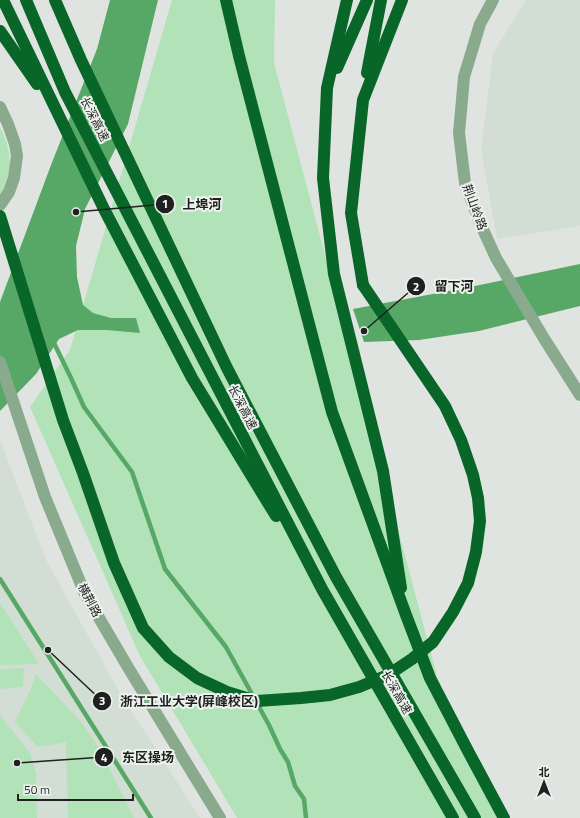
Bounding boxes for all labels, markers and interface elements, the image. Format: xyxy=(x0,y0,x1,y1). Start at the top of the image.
street label: 长深高速 xyxy=(76,93,114,145)
street label: 荆山岭路 xyxy=(458,181,492,233)
callout: 上埠河 xyxy=(155,192,230,217)
text: 1 xyxy=(162,194,168,213)
text: 上埠河 xyxy=(182,194,222,214)
callout: 留下河 xyxy=(406,274,481,299)
text: 留下河 xyxy=(434,276,474,296)
text: 2 xyxy=(413,277,419,296)
street label: 长深高速 xyxy=(224,381,262,433)
street label: 横荆路 xyxy=(73,580,107,620)
street label: 长深高速 xyxy=(377,666,417,718)
callout: 浙江工业大学(屏峰校区) xyxy=(92,689,266,714)
text: 3 xyxy=(99,691,105,710)
text: 浙江工业大学(屏峰校区) xyxy=(120,691,258,711)
callout: 东区操场 xyxy=(94,745,182,770)
text: 东区操场 xyxy=(122,747,174,767)
text: 4 xyxy=(101,748,108,767)
north arrow xyxy=(524,762,564,802)
text: 北 xyxy=(539,764,550,780)
scale bar xyxy=(18,776,133,802)
text: 50 m xyxy=(24,780,50,799)

